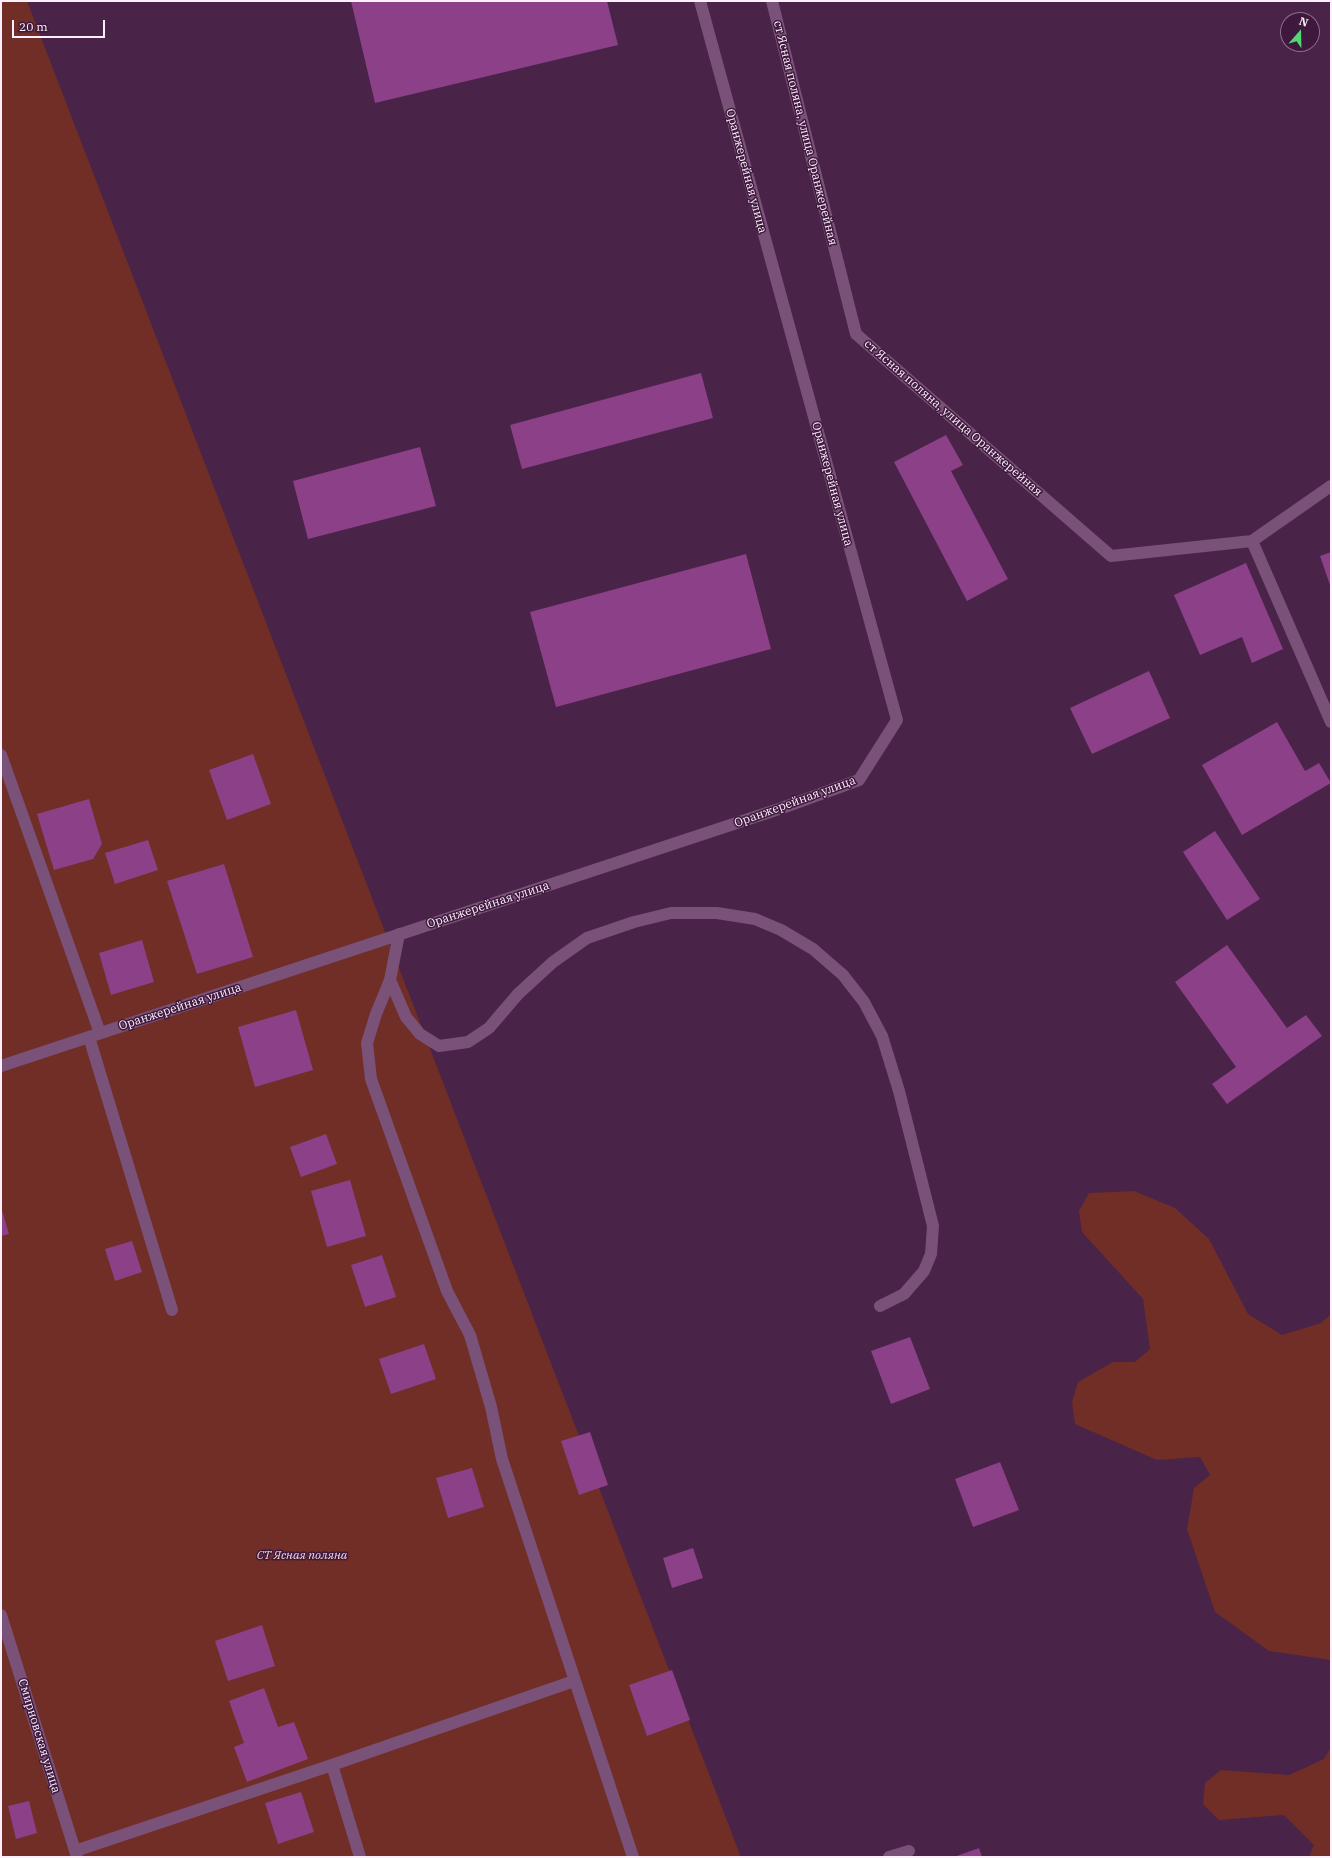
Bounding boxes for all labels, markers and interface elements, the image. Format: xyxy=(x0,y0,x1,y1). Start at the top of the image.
scale bar xyxy=(14,12,107,38)
north arrow xyxy=(1280,12,1320,52)
text: N xyxy=(1297,14,1310,30)
text: 20 m xyxy=(19,19,48,34)
street label: ст Ясная поляна, улица Оранжерейная xyxy=(770,19,840,247)
street label: Оранжерейная улица xyxy=(722,107,770,235)
street label: ст Ясная поляна, улица Оранжерейная xyxy=(861,337,1045,499)
street label: Оранжерейная улица xyxy=(808,420,856,548)
street label: Оранжерейная улица xyxy=(732,773,858,831)
street label: Оранжерейная улица xyxy=(425,878,551,932)
street label: Оранжерейная улица xyxy=(117,980,243,1034)
park label: СТ Ясная поляна xyxy=(257,1549,347,1563)
street label: Смирновская улица xyxy=(15,1677,63,1795)

